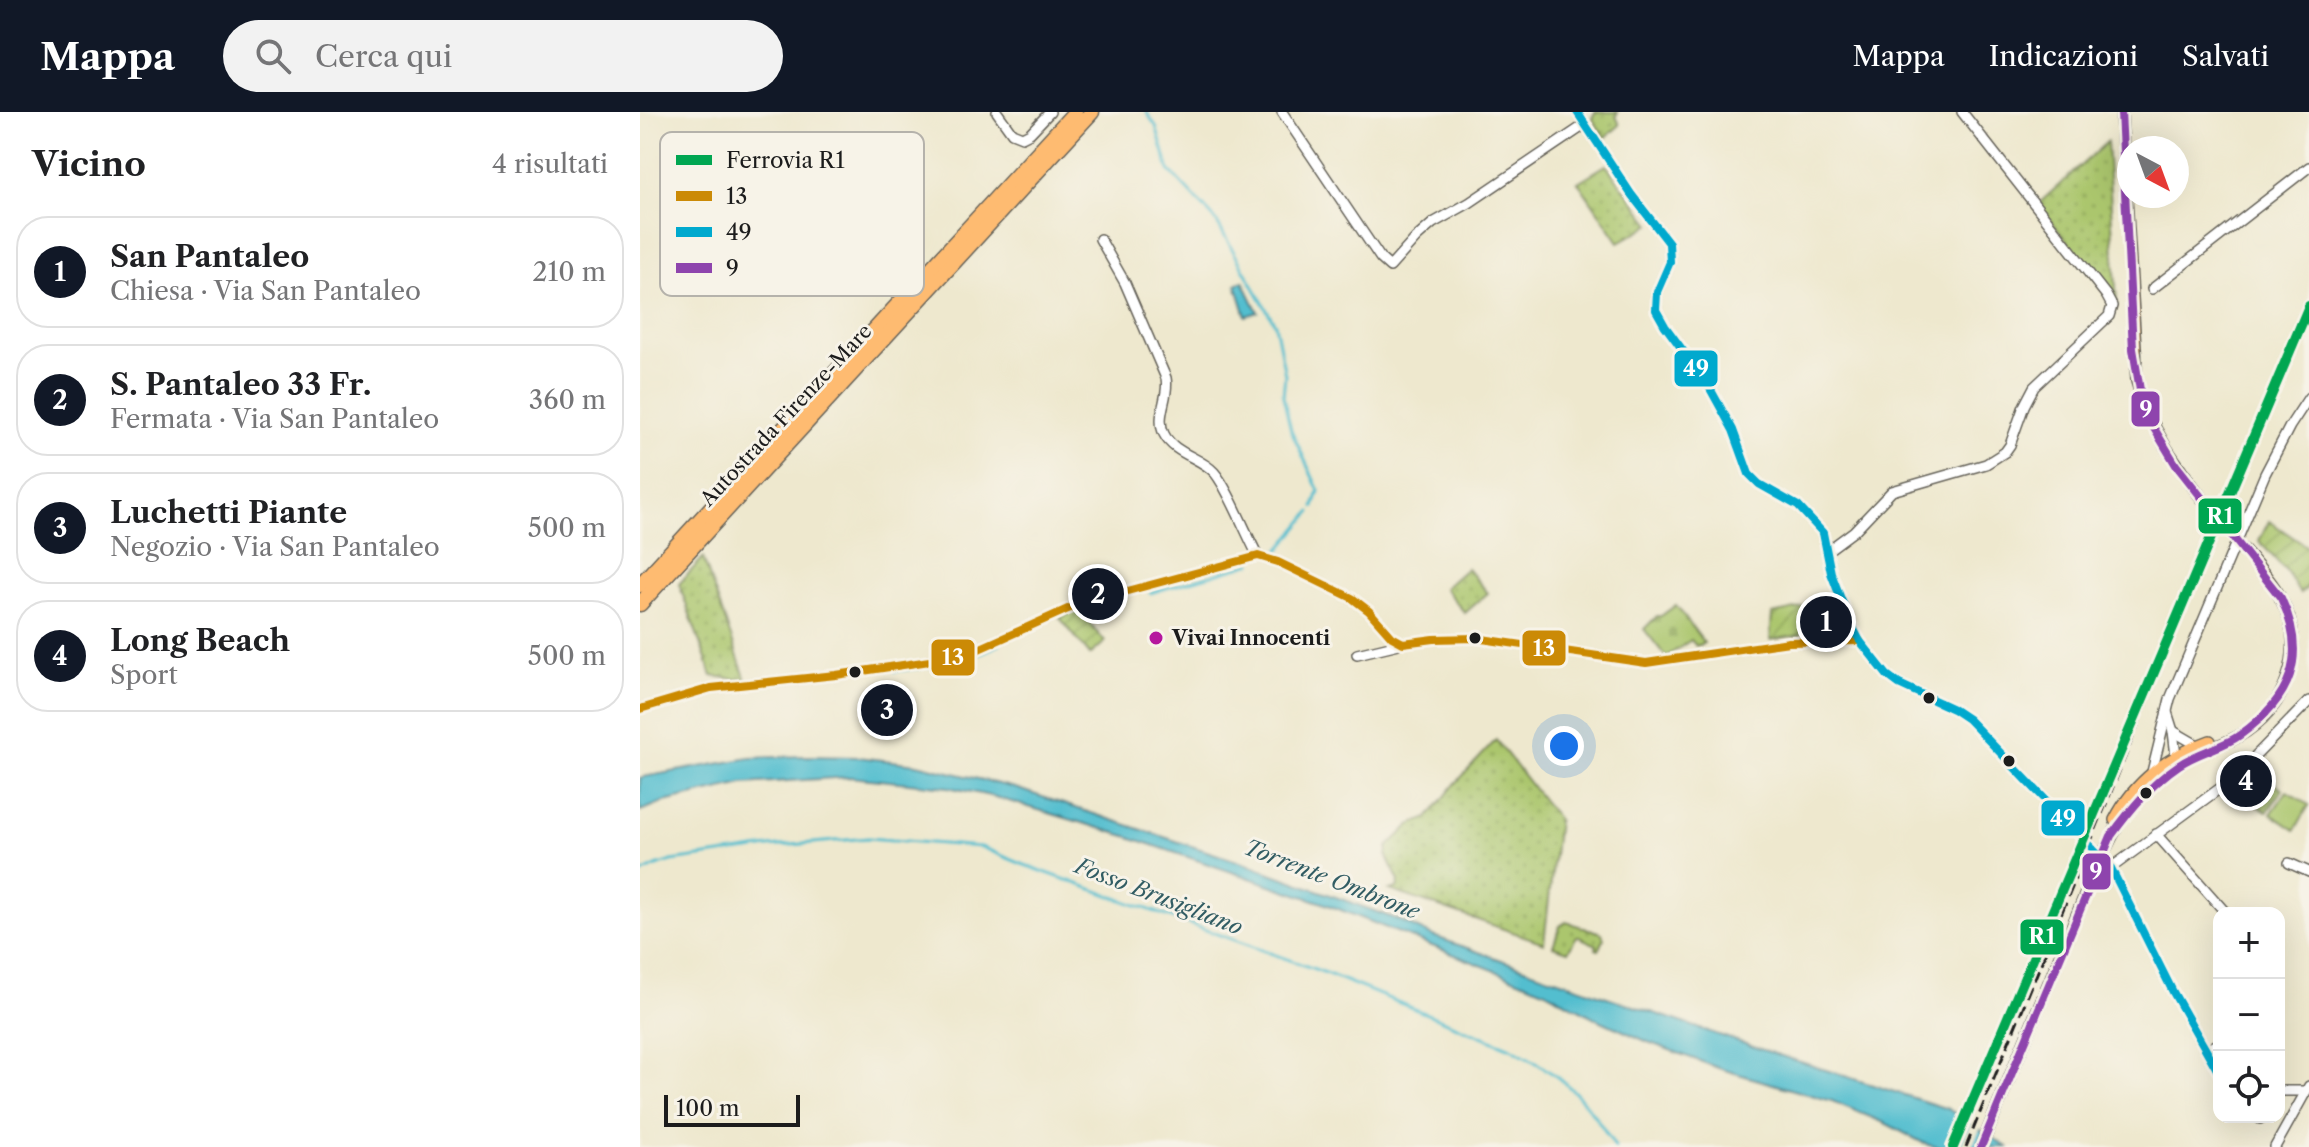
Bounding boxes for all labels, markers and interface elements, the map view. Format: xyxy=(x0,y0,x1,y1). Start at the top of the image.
search box xyxy=(223,20,783,92)
text: Mappa xyxy=(40,33,175,80)
icon: search xyxy=(251,34,295,78)
text: Cerca qui xyxy=(315,38,452,75)
text: Mappa xyxy=(1853,39,1945,73)
text: Indicazioni xyxy=(1989,39,2138,73)
text: Salvati xyxy=(2182,39,2269,73)
legend xyxy=(660,132,924,296)
north arrow xyxy=(2117,136,2189,208)
text: Vicino xyxy=(32,143,146,185)
text: Ferrovia R1 xyxy=(726,147,845,174)
text: 4 risultati xyxy=(492,148,608,180)
text: 13 xyxy=(726,183,747,210)
text: 49 xyxy=(726,219,752,246)
text: San Pantaleo xyxy=(110,238,309,275)
text: 9 xyxy=(726,255,739,282)
text: 1 xyxy=(54,256,66,288)
text: 210 m xyxy=(533,256,606,288)
text: Chiesa · Via San Pantaleo xyxy=(110,275,421,307)
street label: Autostrada Firenze-Mare xyxy=(695,319,877,512)
line badge: 49 xyxy=(1673,349,1719,388)
text: 49 xyxy=(1683,355,1709,382)
text: S. Pantaleo 33 Fr. xyxy=(110,366,371,403)
text: 2 xyxy=(52,384,68,416)
text: 360 m xyxy=(529,384,606,416)
line badge: 9 xyxy=(2130,390,2161,428)
text: 9 xyxy=(2139,396,2153,423)
text: Fermata · Via San Pantaleo xyxy=(110,403,439,435)
text: Luchetti Piante xyxy=(110,494,347,531)
line badge: R1 xyxy=(2197,497,2243,535)
text: R1 xyxy=(2206,503,2234,530)
text: 3 xyxy=(53,512,67,544)
text: 500 m xyxy=(528,512,606,544)
text: Negozio · Via San Pantaleo xyxy=(110,531,440,563)
pin: 2 xyxy=(1072,564,1124,624)
pin: 1 xyxy=(1800,592,1852,652)
text: Long Beach xyxy=(110,622,290,659)
place label: Vivai Innocenti xyxy=(1171,626,1330,650)
marker: Vivai Innocenti xyxy=(1147,629,1165,647)
line badge: 13 xyxy=(1521,629,1567,667)
unlabelled marker xyxy=(1467,630,1483,646)
text: 13 xyxy=(1533,635,1555,662)
line badge: 13 xyxy=(930,638,976,677)
text: 4 xyxy=(52,640,68,672)
text: 500 m xyxy=(528,640,606,672)
text: 13 xyxy=(942,644,964,671)
text: Sport xyxy=(110,659,178,691)
unlabelled marker xyxy=(847,664,863,680)
pin: 3 xyxy=(861,680,913,740)
unlabelled marker xyxy=(1921,690,1937,706)
your location xyxy=(1544,726,1584,766)
pin: 4 xyxy=(2220,751,2272,811)
unlabelled marker xyxy=(2001,753,2017,769)
unlabelled marker xyxy=(2138,785,2154,801)
line badge: 49 xyxy=(2040,799,2086,837)
text: 49 xyxy=(2050,805,2076,832)
water label: Torrente Ombrone xyxy=(1241,834,1424,926)
water label: Fosso Brusigliano xyxy=(1069,851,1246,941)
line badge: 9 xyxy=(2081,852,2112,891)
text: 9 xyxy=(2089,858,2103,885)
map controls xyxy=(2213,907,2285,1123)
button: + xyxy=(2213,907,2285,979)
line badge: R1 xyxy=(2019,918,2065,956)
text: R1 xyxy=(2028,923,2056,950)
button: − xyxy=(2213,979,2285,1051)
button: locate xyxy=(2213,1051,2285,1123)
scale bar xyxy=(664,1091,800,1127)
text: 100 m xyxy=(676,1095,739,1122)

